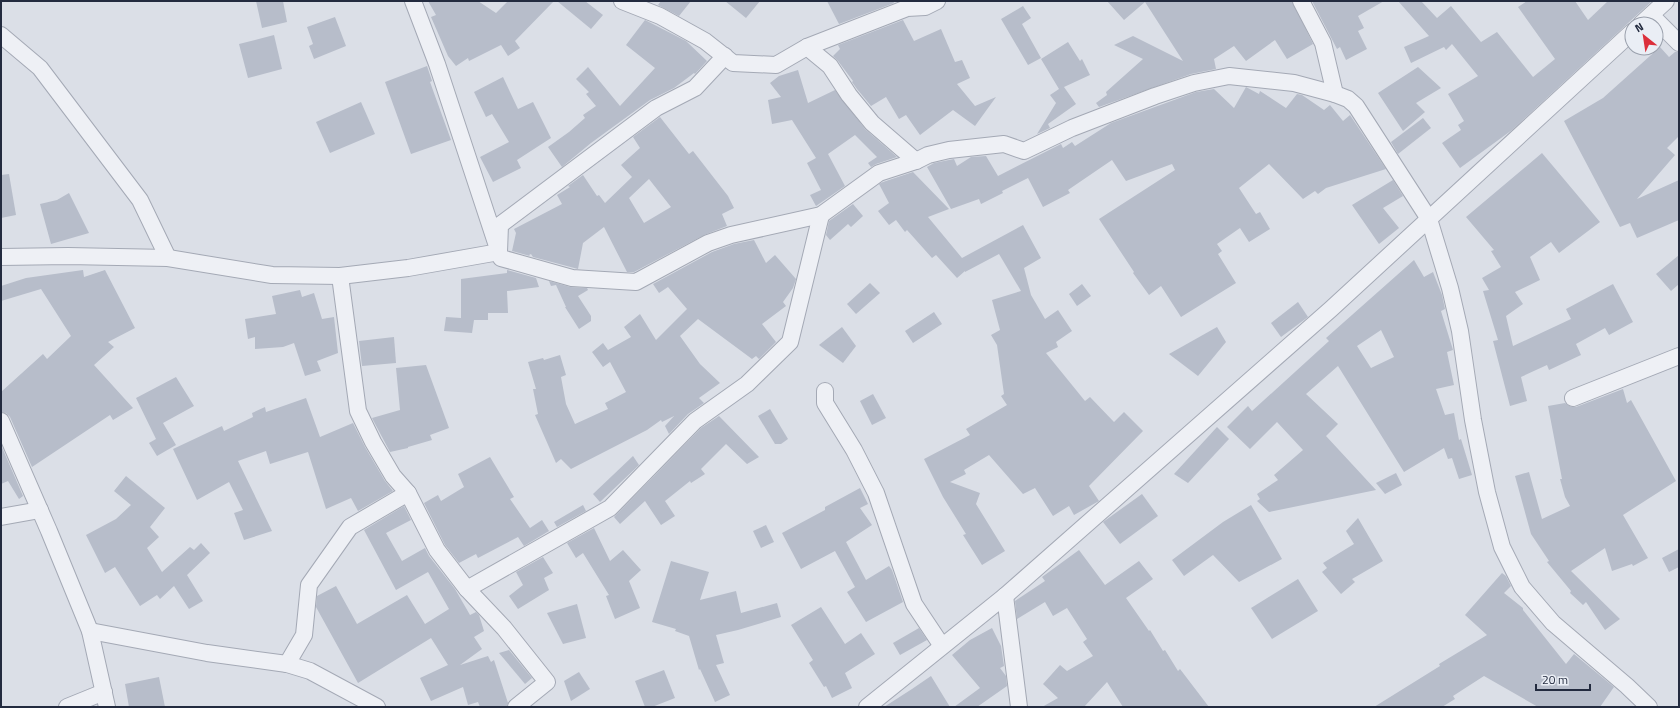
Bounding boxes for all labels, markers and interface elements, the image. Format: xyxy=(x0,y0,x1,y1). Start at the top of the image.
north arrow xyxy=(1624,16,1664,56)
text: N xyxy=(1632,19,1646,36)
scale bar xyxy=(1536,666,1590,692)
text: 20 m xyxy=(1542,670,1568,689)

